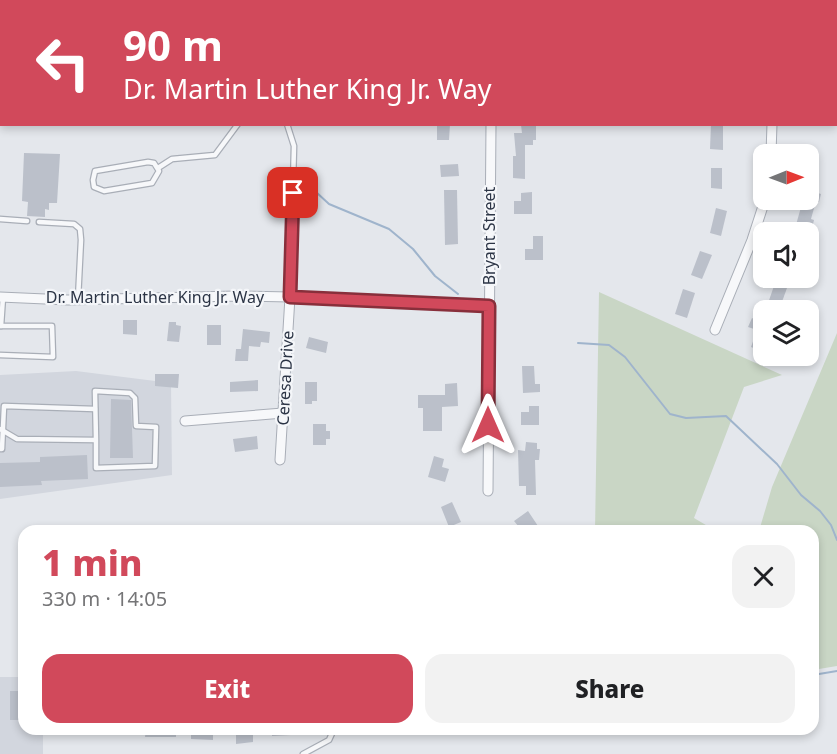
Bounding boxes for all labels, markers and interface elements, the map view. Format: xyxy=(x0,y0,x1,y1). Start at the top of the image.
text: 90 m xyxy=(123,16,223,73)
icon: left xyxy=(24,24,102,102)
text: Dr. Martin Luther King Jr. Way xyxy=(123,70,492,107)
north arrow xyxy=(753,144,819,210)
map controls xyxy=(753,144,819,366)
pin xyxy=(267,167,318,218)
icon: arrive xyxy=(276,176,309,209)
street label: Bryant Street xyxy=(478,186,500,285)
button: sound xyxy=(753,222,819,288)
street label: Dr. Martin Luther King Jr. Way xyxy=(46,286,265,308)
button: layers xyxy=(753,300,819,366)
street label: Ceresa Drive xyxy=(272,330,298,426)
position arrow xyxy=(456,393,520,457)
text: 1 min xyxy=(42,538,143,587)
button: close xyxy=(732,545,795,608)
text: 330 m · 14:05 xyxy=(42,585,167,612)
button: Exit xyxy=(42,654,413,723)
button: Share xyxy=(425,654,795,723)

